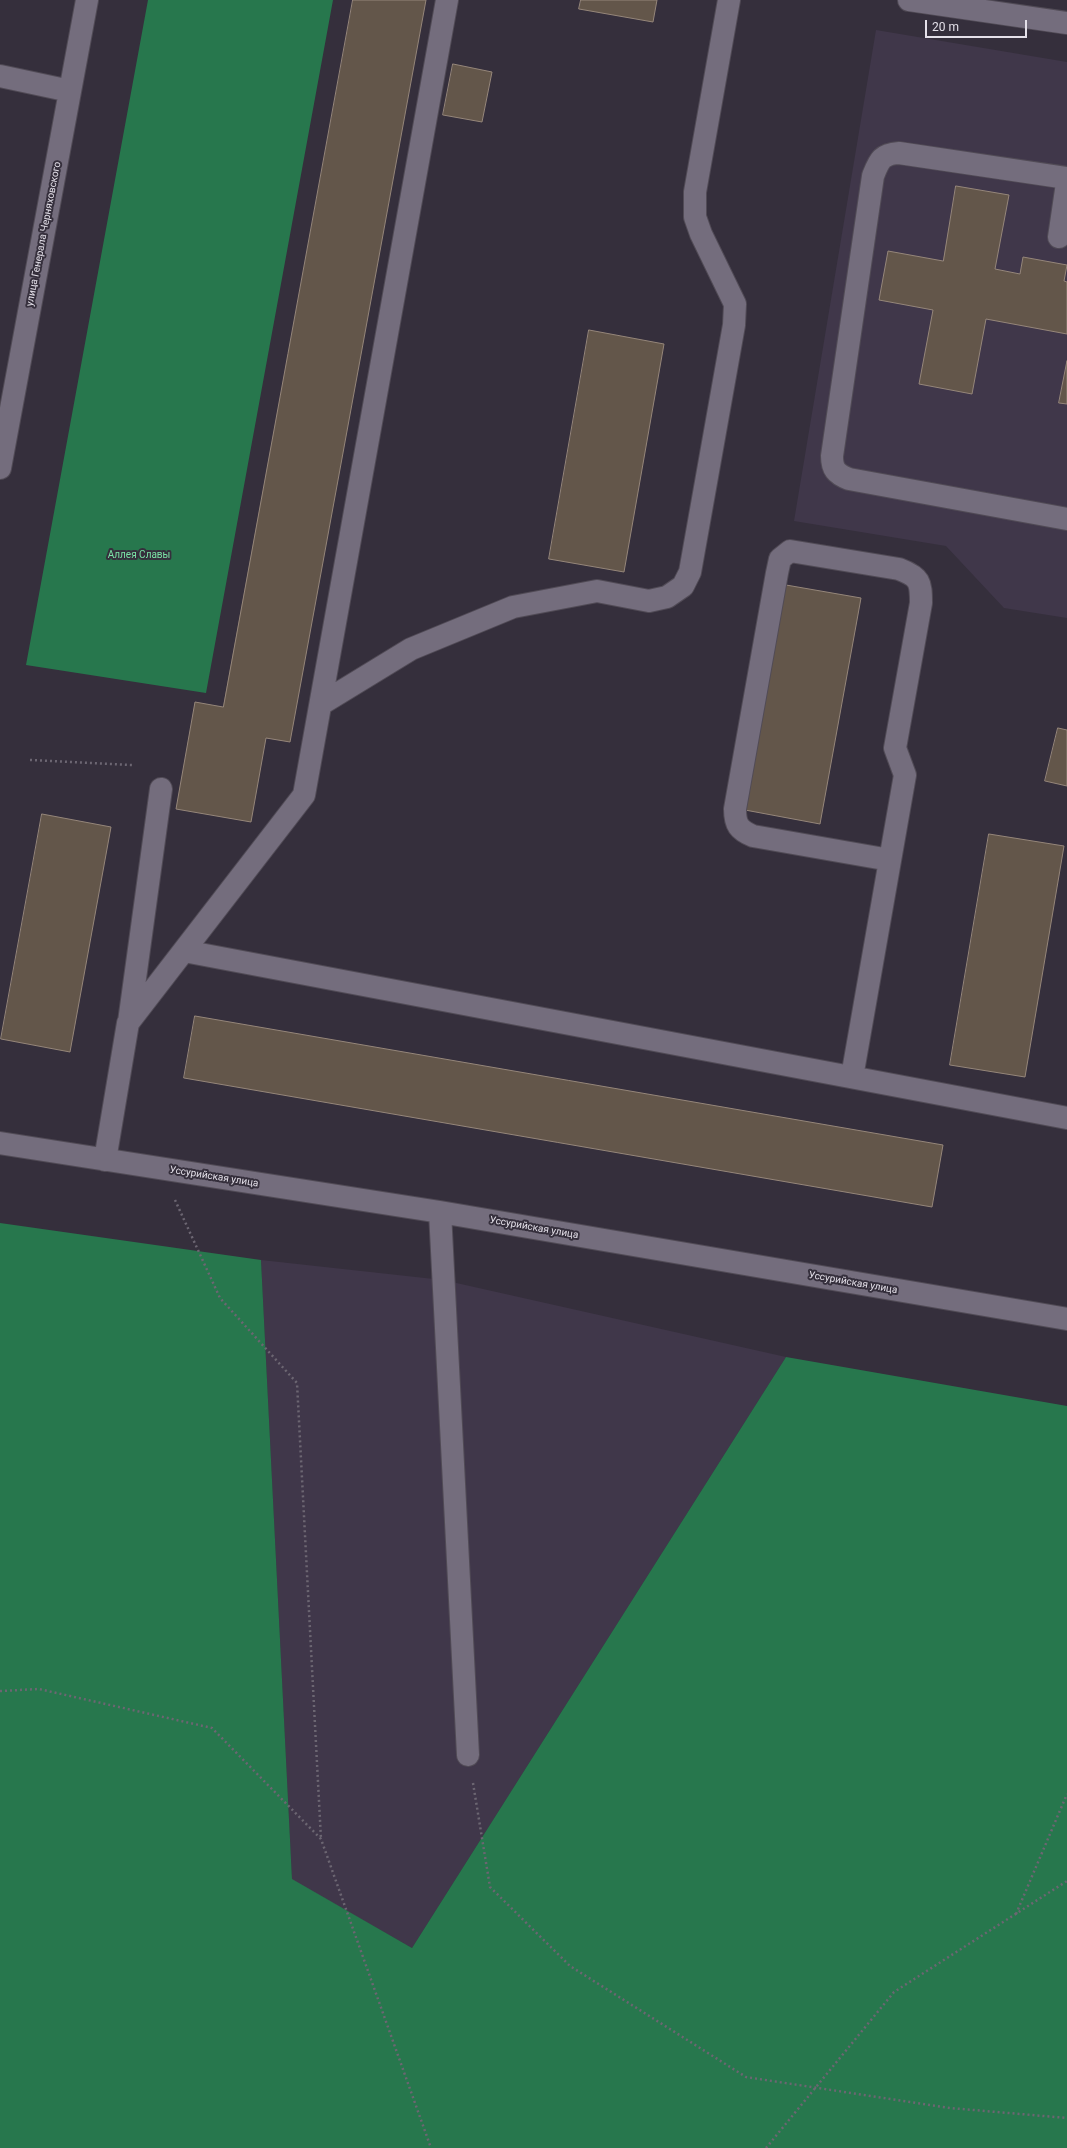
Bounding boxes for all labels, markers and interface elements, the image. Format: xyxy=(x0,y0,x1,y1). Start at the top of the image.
scale bar xyxy=(927,12,1029,38)
text: 20 m xyxy=(932,20,959,34)
street label: улица Генерала Черняховского xyxy=(24,161,64,307)
park label: Аллея Славы xyxy=(108,549,170,561)
street label: Уссурийская улица xyxy=(169,1164,259,1190)
street label: Уссурийская улица xyxy=(489,1214,579,1242)
street label: Уссурийская улица xyxy=(808,1269,898,1297)

